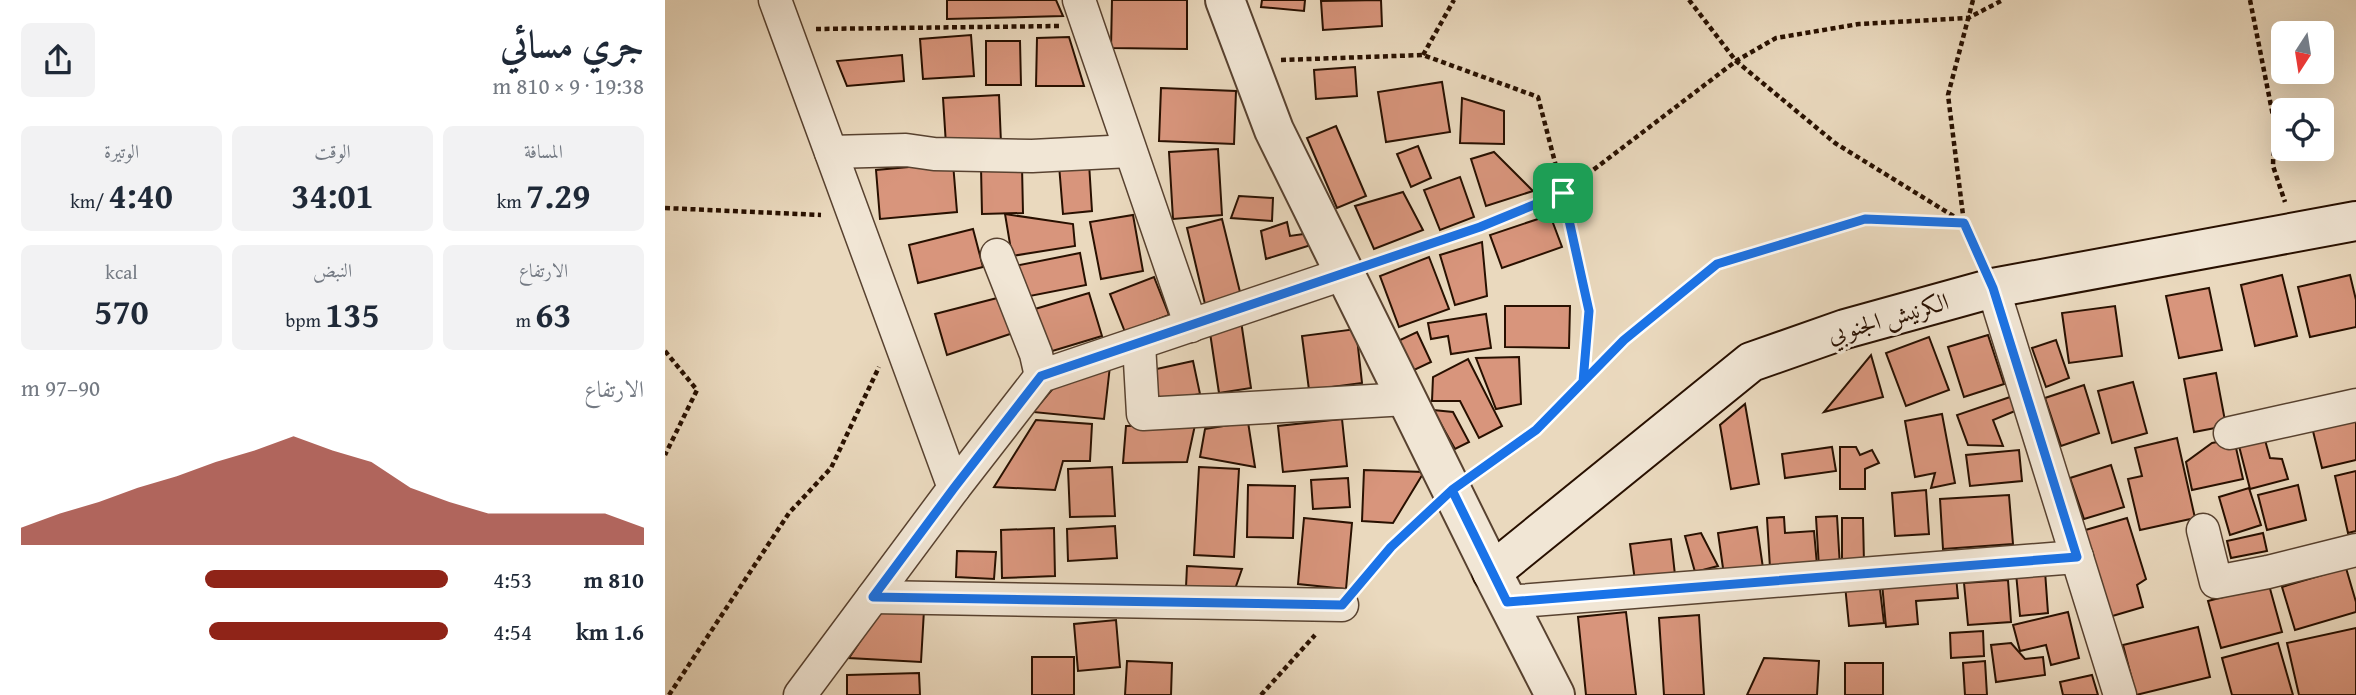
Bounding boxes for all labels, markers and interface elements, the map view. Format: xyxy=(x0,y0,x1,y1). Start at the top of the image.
text: جري مسائي xyxy=(500,15,644,71)
north arrow xyxy=(2271,21,2335,84)
map controls xyxy=(2271,21,2334,161)
button: share xyxy=(21,23,95,97)
text: 19:38 · 9 × 810 m xyxy=(492,69,644,102)
button: locate xyxy=(2271,98,2334,161)
text: الوتيرة xyxy=(104,137,139,165)
text: الوقت xyxy=(314,137,351,165)
text: المسافة xyxy=(524,137,563,165)
pin xyxy=(1533,163,1593,223)
text: 4:40 xyxy=(109,170,173,221)
text: 34:01 xyxy=(291,170,374,221)
text: 7.29 xyxy=(526,170,590,221)
icon: arrive xyxy=(1544,174,1582,212)
text: /km xyxy=(70,187,109,215)
text: km xyxy=(497,187,526,215)
text: النبض xyxy=(313,256,352,284)
text: الارتفاع xyxy=(519,256,568,284)
text: kcal xyxy=(105,258,138,286)
street label: الكرنيش الجنوبي xyxy=(1823,283,1953,353)
text: 570 xyxy=(94,286,149,337)
text: 135 xyxy=(325,289,380,340)
text: 63 xyxy=(535,289,571,340)
text: bpm xyxy=(285,306,325,334)
text: m xyxy=(516,306,535,334)
text: 90–97 m xyxy=(21,371,100,404)
text: الارتفاع xyxy=(584,372,644,405)
text: 4:53 xyxy=(493,563,532,596)
text: 810 m xyxy=(583,563,644,596)
text: 4:54 xyxy=(493,615,532,648)
text: 1.6 km xyxy=(576,615,644,648)

